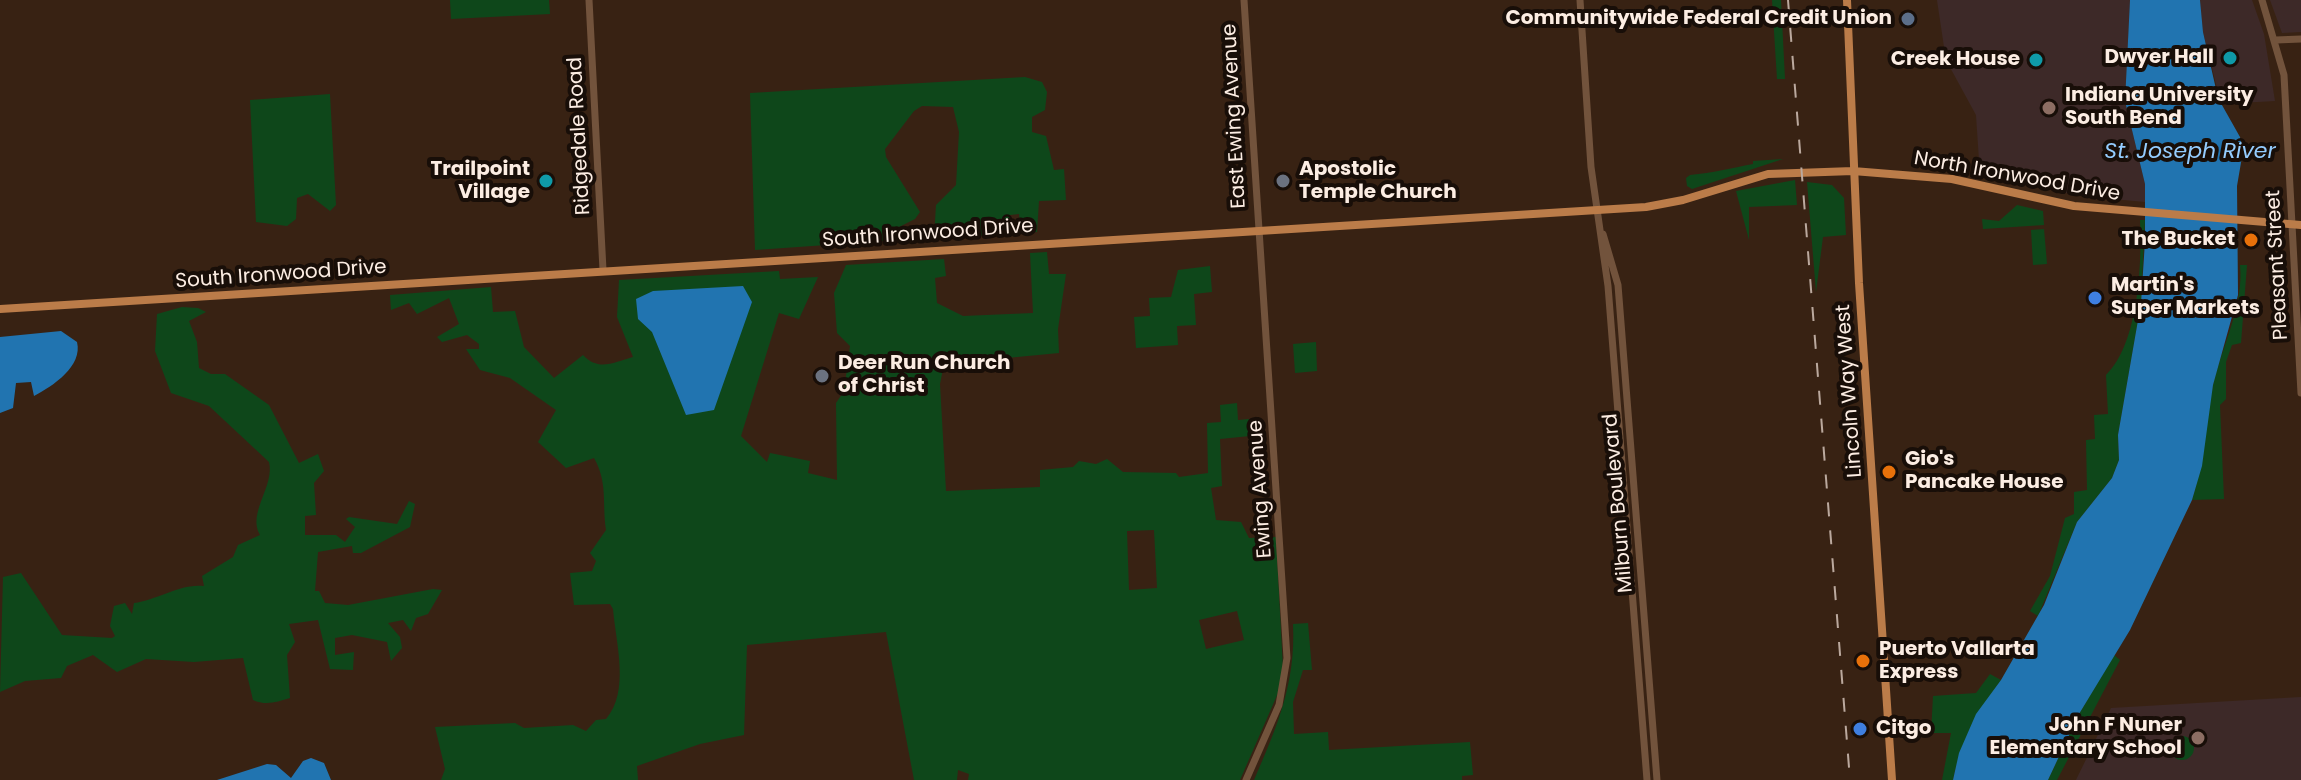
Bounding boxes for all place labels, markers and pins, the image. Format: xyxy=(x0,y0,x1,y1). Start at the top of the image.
place label: Communitywide Federal Credit Union xyxy=(1506,7,1892,31)
marker: Communitywide Federal Credit Union xyxy=(1899,10,1917,28)
place label: Dwyer Hall xyxy=(2104,46,2214,70)
place label: Creek House xyxy=(1891,48,2020,72)
marker: Dwyer Hall xyxy=(2221,49,2239,67)
marker: Creek House xyxy=(2027,51,2045,69)
place label: Indiana University South Bend xyxy=(2065,84,2253,131)
marker: Indiana University South Bend xyxy=(2040,99,2058,117)
place label: Trailpoint Village xyxy=(430,158,530,205)
place label: Apostolic Temple Church xyxy=(1299,158,1457,205)
marker: Trailpoint Village xyxy=(537,172,555,190)
marker: Apostolic Temple Church xyxy=(1274,172,1292,190)
place label: The Bucket xyxy=(2122,228,2235,252)
marker: The Bucket xyxy=(2242,231,2260,249)
place label: Martin's Super Markets xyxy=(2111,274,2260,321)
marker: Martin's Super Markets xyxy=(2086,289,2104,307)
place label: Deer Run Church of Christ xyxy=(838,352,1011,399)
marker: Deer Run Church of Christ xyxy=(813,367,831,385)
place label: Gio's Pancake House xyxy=(1905,448,2063,495)
marker: Gio's Pancake House xyxy=(1880,463,1898,481)
place label: Puerto Vallarta Express xyxy=(1879,638,2035,685)
marker: Puerto Vallarta Express xyxy=(1854,652,1872,670)
place label: John F Nuner Elementary School xyxy=(1990,714,2182,761)
place label: Citgo xyxy=(1876,717,1932,741)
marker: Citgo xyxy=(1851,720,1869,738)
marker: John F Nuner Elementary School xyxy=(2189,729,2207,747)

